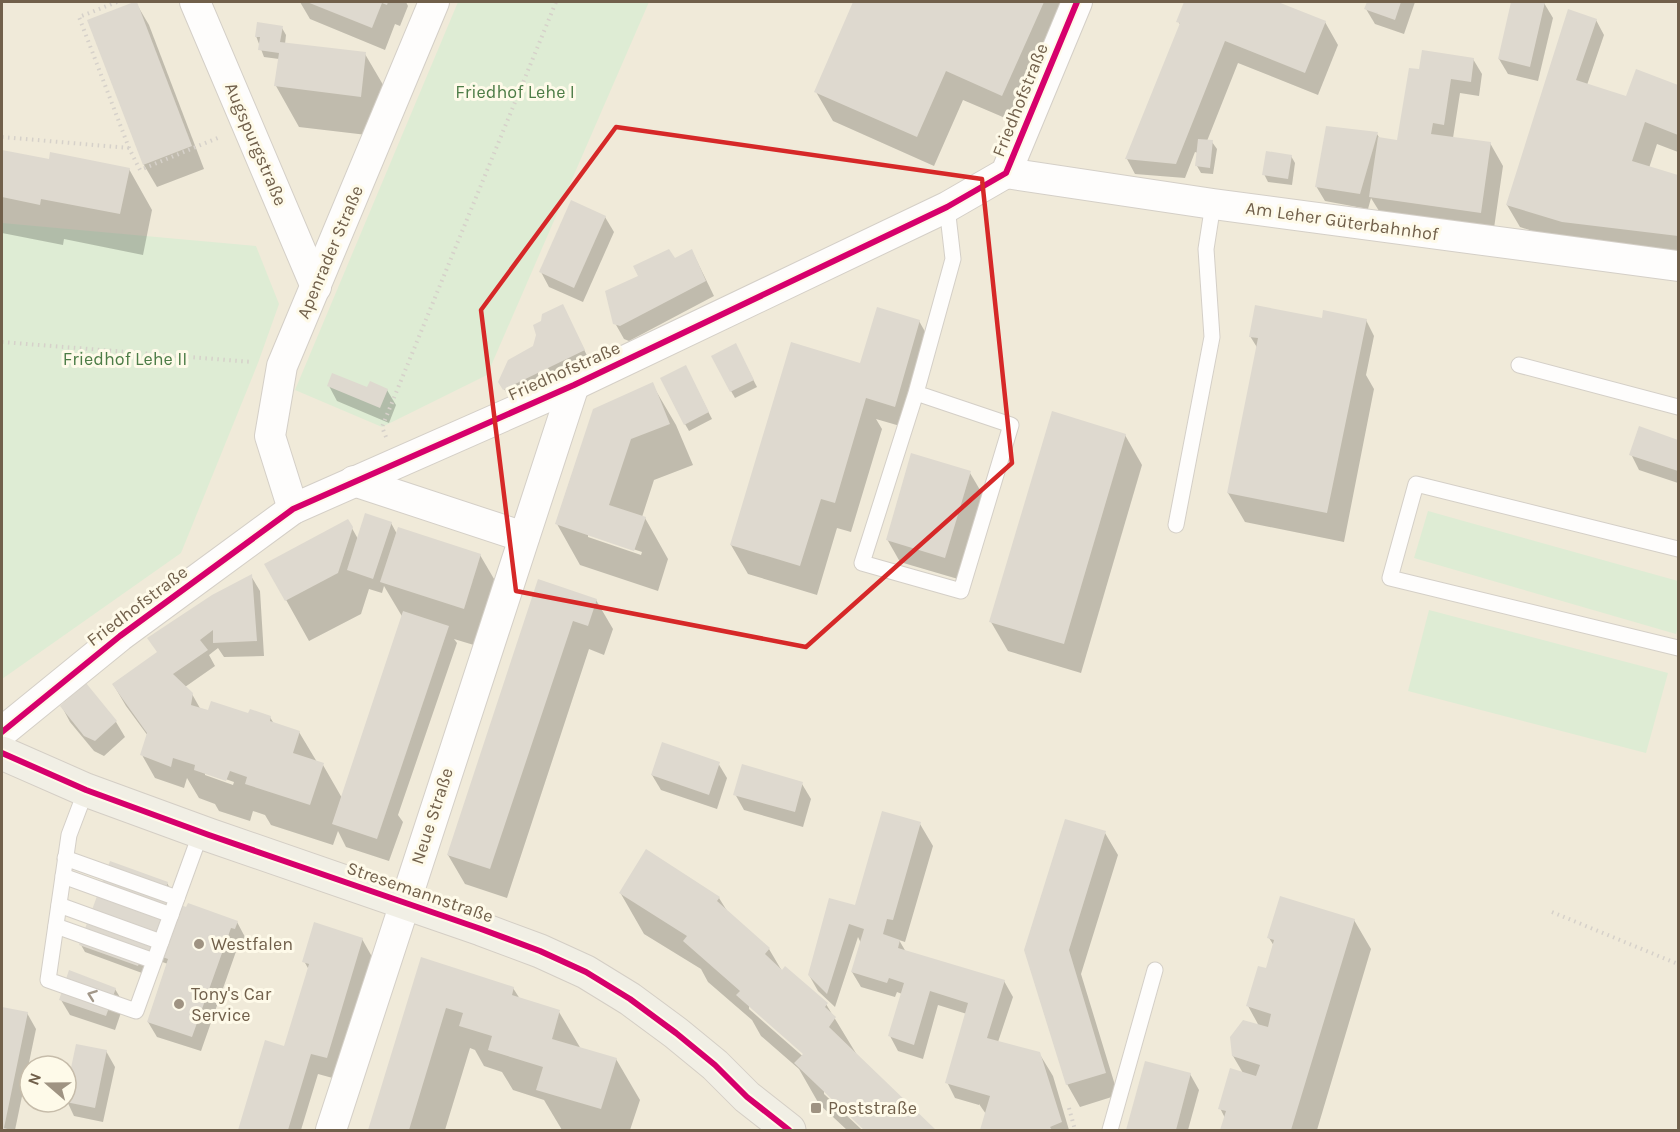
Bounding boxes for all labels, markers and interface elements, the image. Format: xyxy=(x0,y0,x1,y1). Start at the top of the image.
street label: Friedhofstraße xyxy=(987,40,1053,160)
street label: Augspurgstraße xyxy=(220,79,292,209)
park label: Friedhof Lehe I xyxy=(455,81,575,103)
street label: Apenrader Straße xyxy=(292,182,368,322)
street label: Am Leher Güterbahnhof xyxy=(1244,197,1440,246)
street label: Friedhofstraße xyxy=(504,336,624,406)
park label: Friedhof Lehe II xyxy=(63,348,187,370)
street label: Friedhofstraße xyxy=(82,561,192,651)
street label: Neue Straße xyxy=(406,765,458,867)
street label: Stresemannstraße xyxy=(344,857,496,927)
place label: Westfalen xyxy=(211,933,293,955)
marker: Westfalen xyxy=(192,937,206,951)
place label: Tony's Car Service xyxy=(191,983,272,1026)
one-way arrow xyxy=(87,990,98,1003)
marker: Tony's Car Service xyxy=(172,997,186,1011)
north arrow xyxy=(18,1054,78,1114)
text: N xyxy=(23,1070,45,1088)
place label: Poststraße xyxy=(828,1097,917,1119)
marker: Poststraße xyxy=(809,1101,823,1115)

